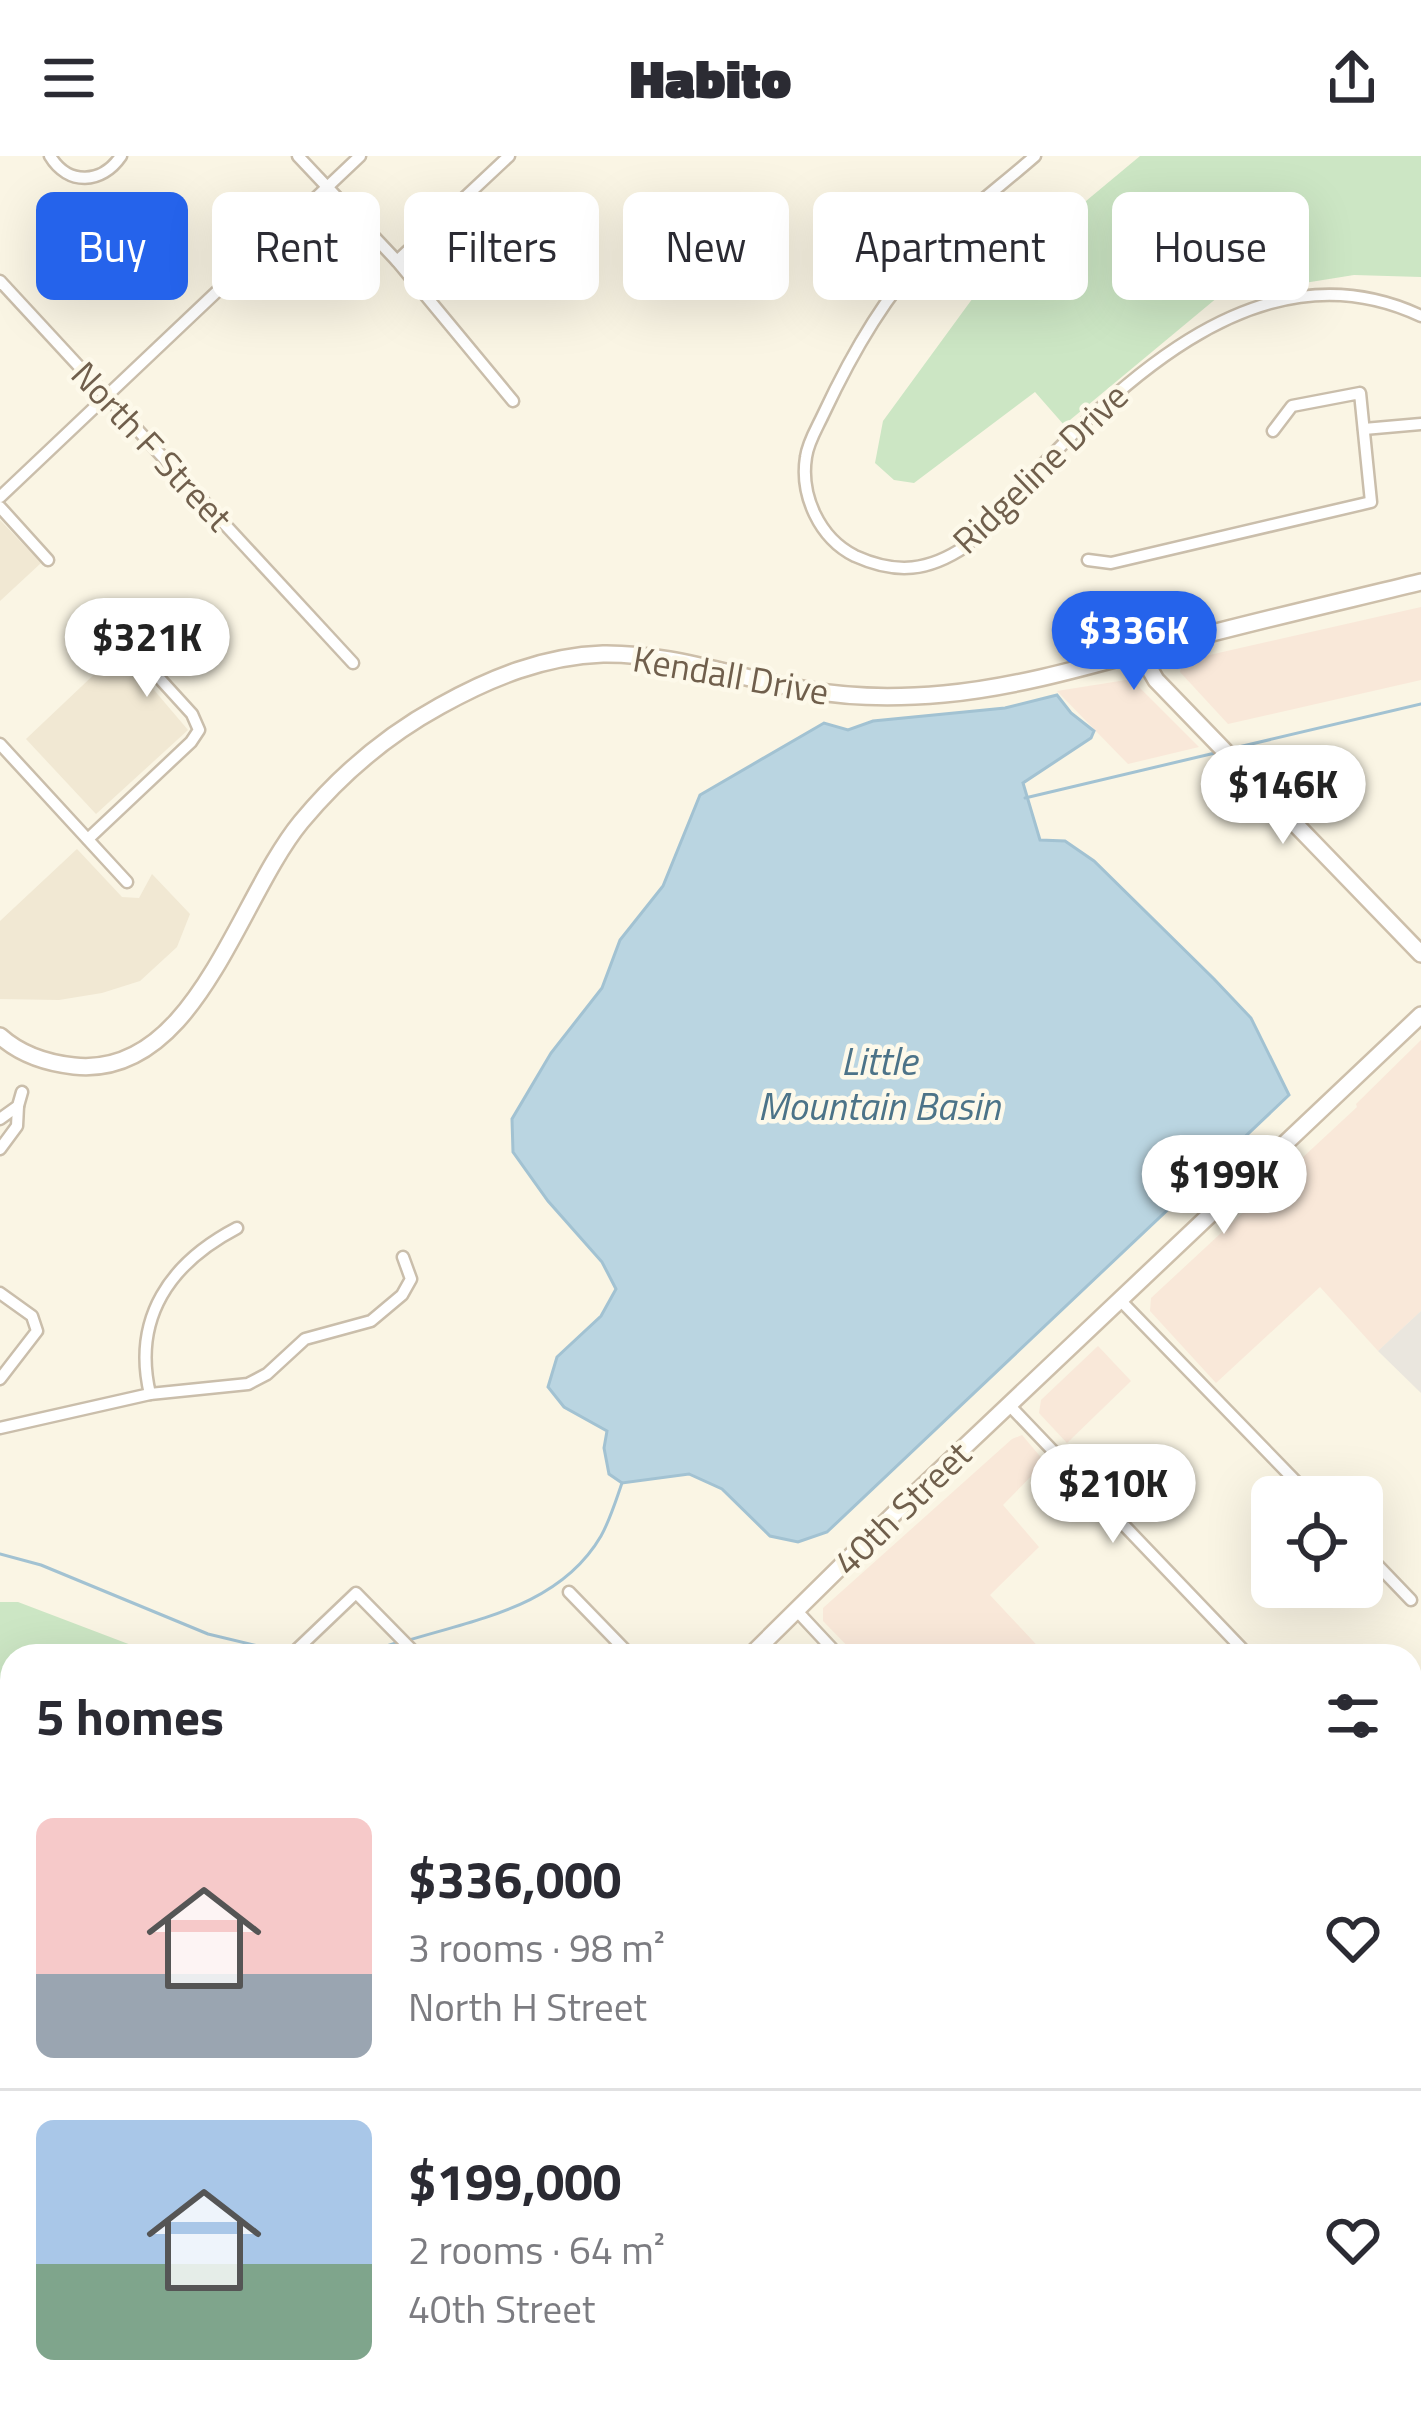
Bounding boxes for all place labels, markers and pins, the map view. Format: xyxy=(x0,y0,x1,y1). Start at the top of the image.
pin: $336K xyxy=(1050,591,1218,693)
pin: $321K xyxy=(63,598,231,700)
pin: $146K xyxy=(1199,745,1367,847)
pin: $199K xyxy=(1140,1135,1308,1237)
pin: $210K xyxy=(1029,1444,1197,1546)

